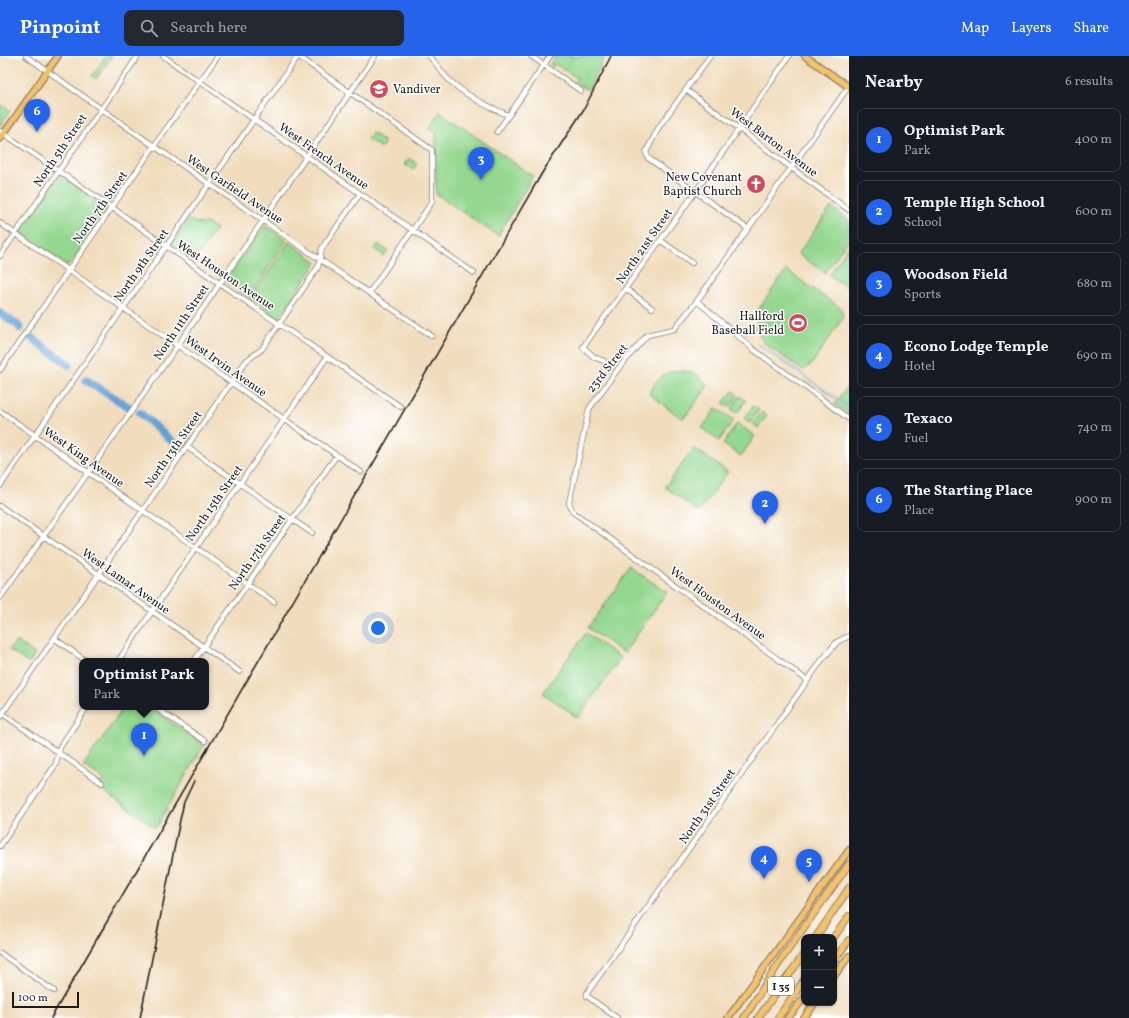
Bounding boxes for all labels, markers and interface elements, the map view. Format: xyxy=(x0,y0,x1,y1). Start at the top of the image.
search box xyxy=(124,10,404,46)
text: Pinpoint xyxy=(20,15,100,41)
icon: search xyxy=(138,17,160,39)
text: Search here xyxy=(170,18,247,39)
text: Map xyxy=(961,19,989,38)
text: Layers xyxy=(1011,19,1051,38)
text: Share xyxy=(1073,19,1109,38)
text: Nearby xyxy=(865,71,923,94)
text: 6 results xyxy=(1065,73,1113,91)
school or university icon: Vandiver xyxy=(368,78,390,100)
place label: Vandiver xyxy=(393,82,441,98)
pin: 6 xyxy=(24,99,50,132)
street label: West Barton Avenue xyxy=(726,104,821,181)
street label: North 5th Street xyxy=(30,111,91,190)
street label: West French Avenue xyxy=(275,120,372,194)
text: Optimist Park xyxy=(904,121,1005,142)
text: 1 xyxy=(876,131,882,149)
text: 400 m xyxy=(1075,131,1112,149)
text: Park xyxy=(904,142,931,160)
pin: 3 xyxy=(468,147,494,180)
street label: West Garfield Avenue xyxy=(183,151,286,228)
street label: North 7th Street xyxy=(70,168,132,247)
place label: New Covenant Baptist Church xyxy=(663,170,742,200)
church icon: New Covenant Baptist Church xyxy=(745,173,767,195)
text: Temple High School xyxy=(904,193,1045,214)
text: 2 xyxy=(876,203,882,221)
text: 600 m xyxy=(1075,203,1112,221)
street label: North 21st Street xyxy=(613,206,677,287)
text: School xyxy=(904,214,942,232)
street label: North 9th Street xyxy=(111,226,173,305)
street label: West Houston Avenue xyxy=(173,237,278,315)
text: Woodson Field xyxy=(904,265,1008,286)
text: 3 xyxy=(876,275,882,293)
text: 680 m xyxy=(1077,275,1112,293)
street label: North 11th Street xyxy=(150,281,213,364)
text: Sports xyxy=(904,286,941,304)
place label: Hallford Baseball Field xyxy=(712,309,784,339)
sports icon: Hallford Baseball Field xyxy=(787,312,809,334)
street label: West Irvin Avenue xyxy=(181,333,270,401)
text: Econo Lodge Temple xyxy=(904,337,1048,358)
street label: 23rd Street xyxy=(584,341,632,396)
text: 4 xyxy=(875,347,883,365)
text: 690 m xyxy=(1076,347,1112,365)
text: Hotel xyxy=(904,358,935,376)
street label: North 13th Street xyxy=(141,408,206,491)
text: Texaco xyxy=(904,409,952,430)
text: 5 xyxy=(876,419,882,437)
text: 740 m xyxy=(1078,419,1112,437)
street label: West King Avenue xyxy=(40,424,127,492)
text: Fuel xyxy=(904,430,928,448)
street label: North 15th Street xyxy=(183,462,247,545)
text: The Starting Place xyxy=(904,481,1033,502)
pin: 2 xyxy=(752,491,778,524)
text: 6 xyxy=(875,491,883,509)
text: 900 m xyxy=(1075,491,1112,509)
text: Place xyxy=(904,502,934,520)
street label: North 17th Street xyxy=(226,511,290,594)
street label: West Lamar Avenue xyxy=(78,545,173,619)
street label: West Houston Avenue xyxy=(666,563,769,644)
your location xyxy=(368,618,388,638)
popup xyxy=(79,658,209,710)
text: Optimist Park xyxy=(94,665,194,686)
text: Park xyxy=(94,686,120,704)
pin: 1 xyxy=(131,723,157,756)
street label: North 31st Street xyxy=(676,766,740,847)
pin: 4 xyxy=(751,846,777,879)
pin: 5 xyxy=(796,849,822,882)
map controls xyxy=(801,934,837,1006)
button: + xyxy=(801,934,837,970)
button: − xyxy=(801,970,837,1006)
road number: I 35 xyxy=(768,977,794,995)
scale bar xyxy=(12,990,79,1009)
text: 100 m xyxy=(18,991,48,1006)

